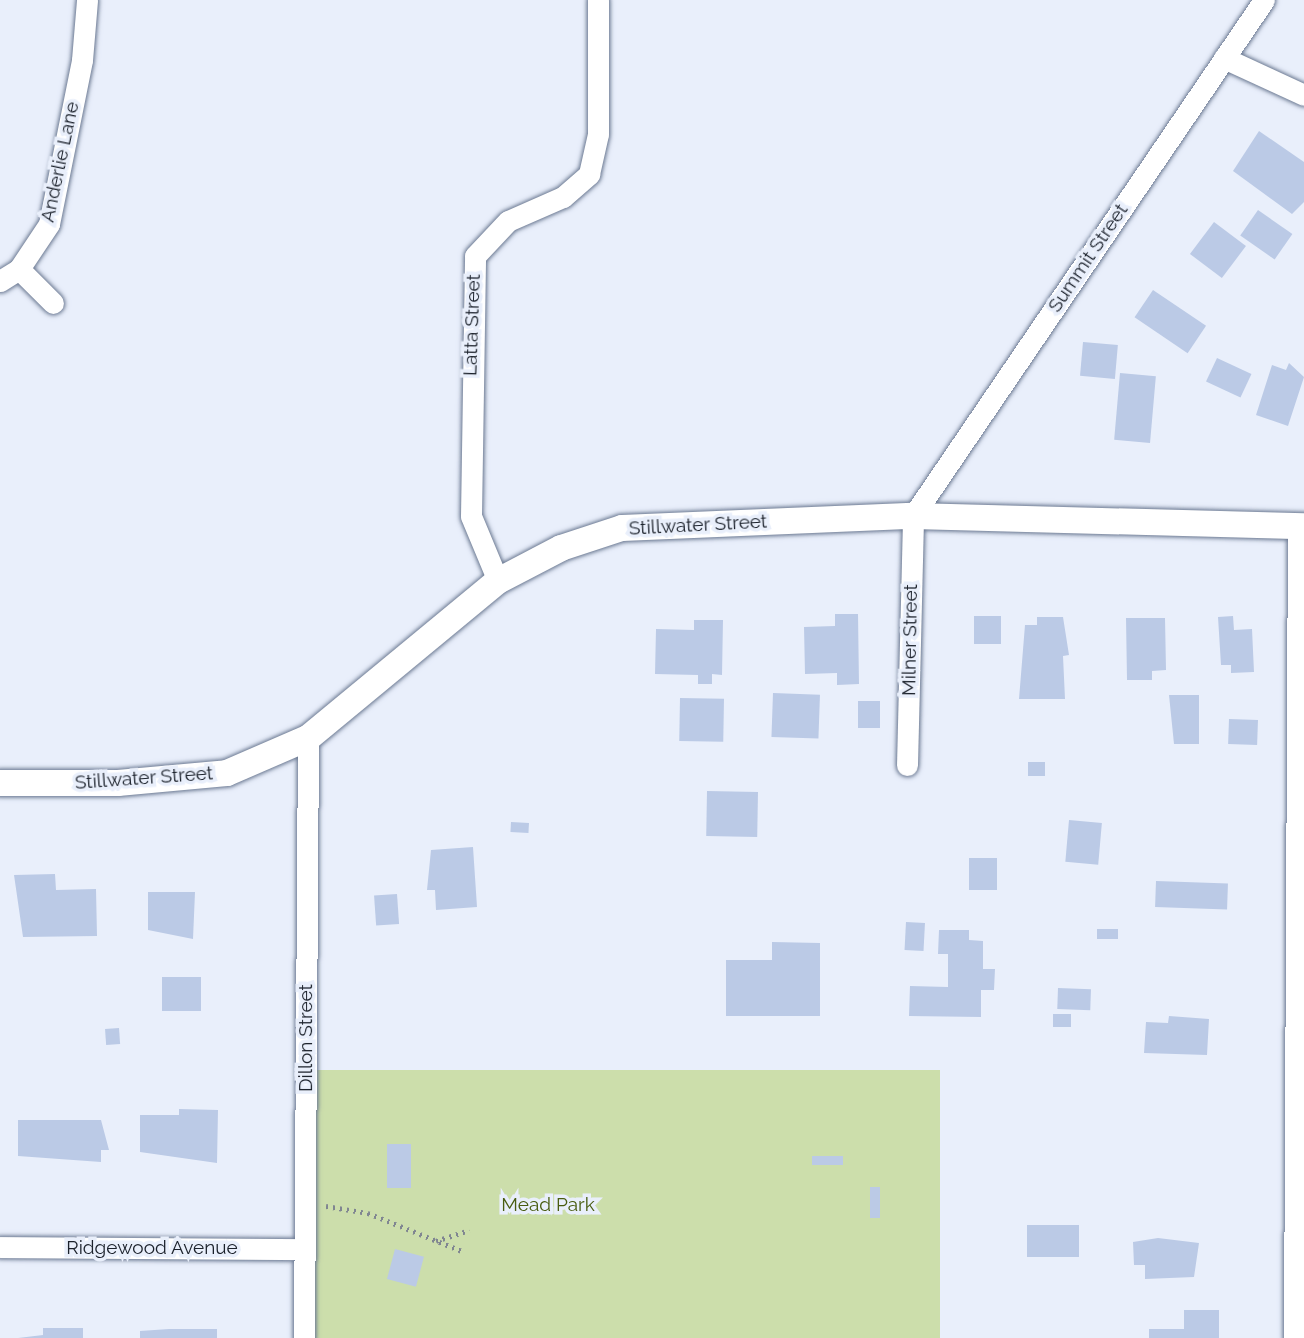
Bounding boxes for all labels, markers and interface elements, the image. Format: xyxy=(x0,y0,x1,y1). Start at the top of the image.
street label: Anderlie Lane xyxy=(36,100,84,224)
street label: Summit Street xyxy=(1043,199,1133,317)
street label: Latta Street xyxy=(459,274,485,376)
street label: Stillwater Street xyxy=(628,510,768,540)
street label: Milner Street xyxy=(898,584,922,696)
street label: Stillwater Street xyxy=(74,762,214,794)
street label: Dillon Street xyxy=(295,984,317,1092)
park label: Mead Park xyxy=(501,1194,595,1216)
street label: Ridgewood Avenue xyxy=(66,1237,238,1259)

